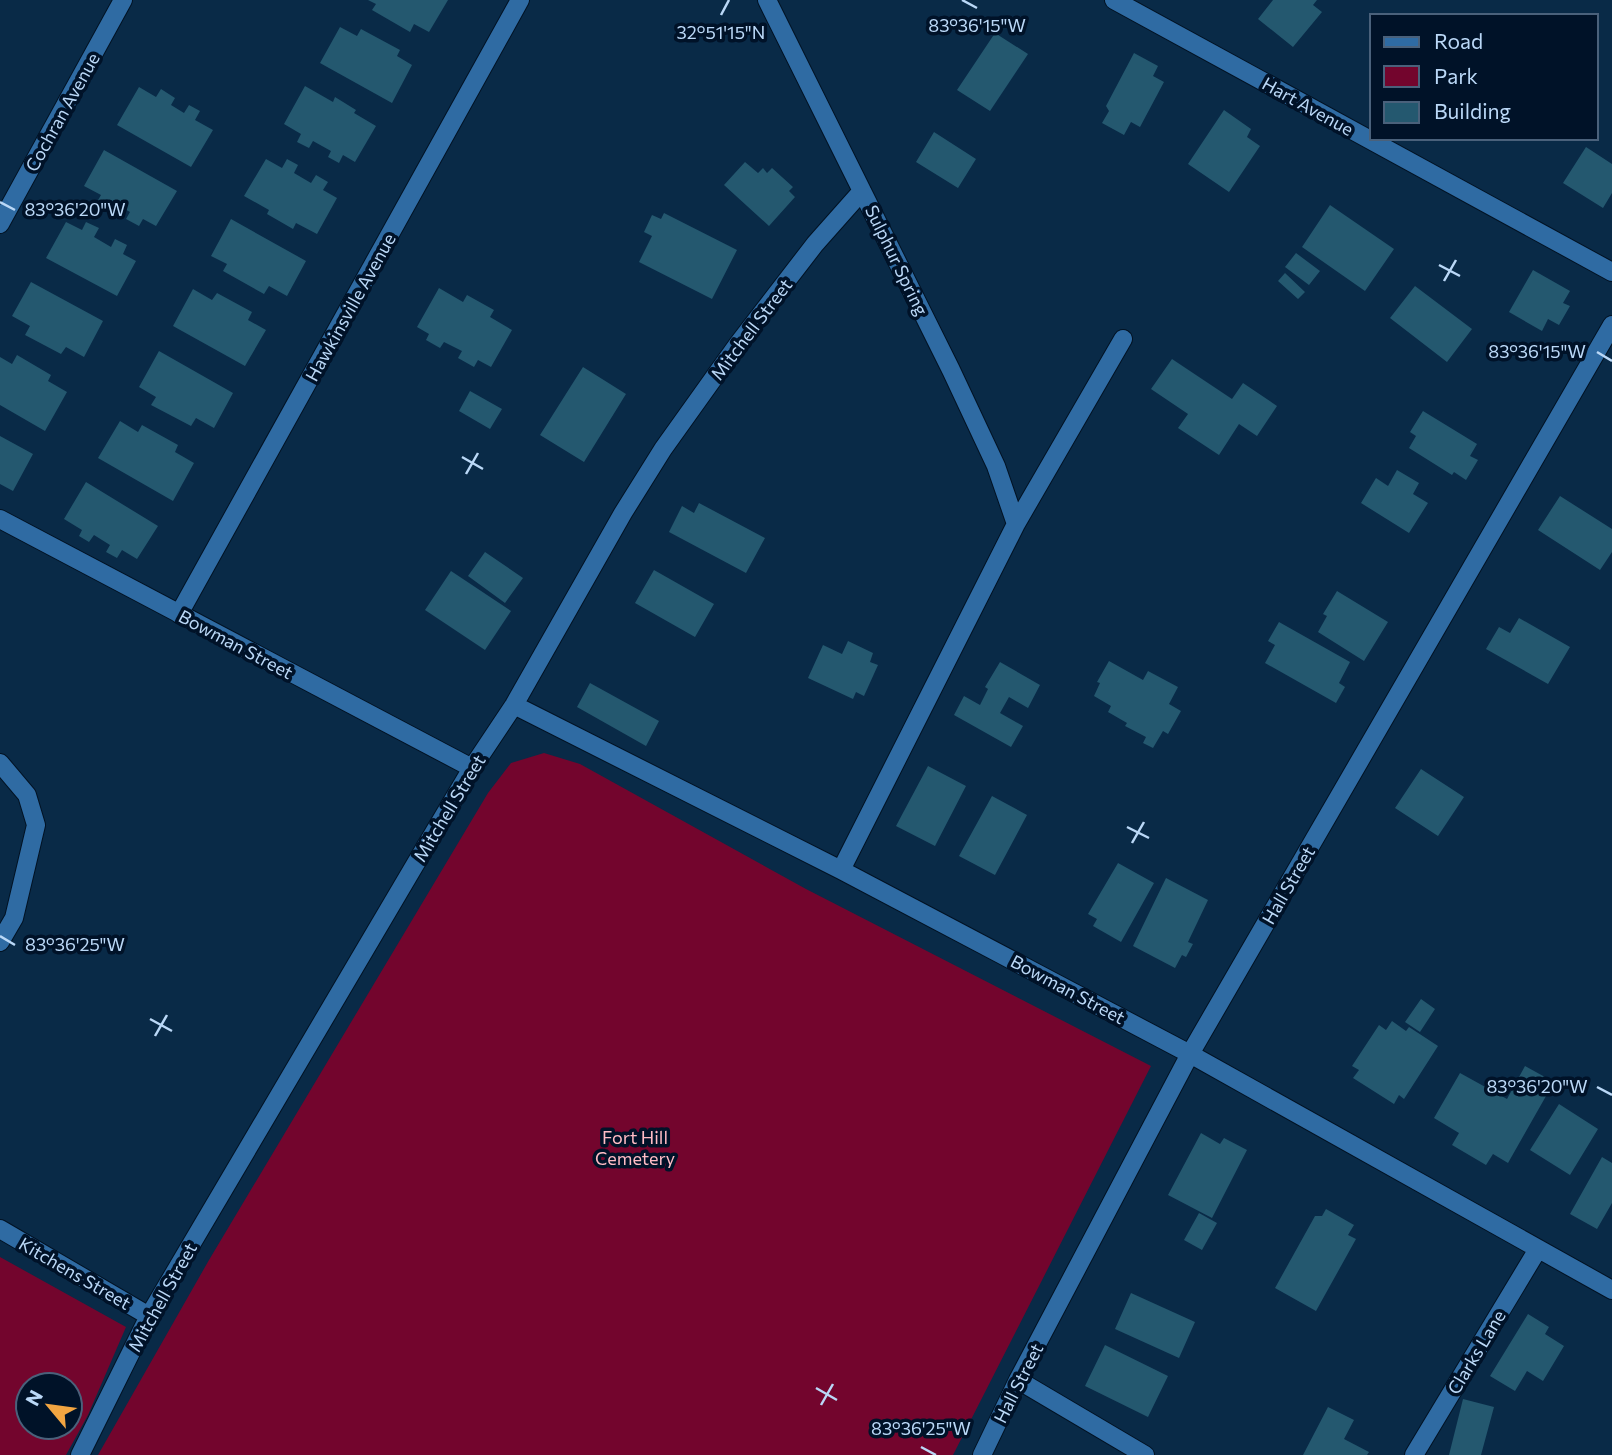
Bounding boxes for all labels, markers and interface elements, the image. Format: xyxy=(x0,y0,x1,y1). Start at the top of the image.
text: 83°36'15"W xyxy=(928,14,1026,36)
legend xyxy=(1370,14,1598,140)
text: 32°51'15"N xyxy=(677,21,765,43)
text: Road xyxy=(1434,28,1483,53)
street label: Cochran Avenue xyxy=(20,49,104,175)
text: Park xyxy=(1434,63,1478,88)
street label: Hart Avenue xyxy=(1259,72,1357,140)
text: Building xyxy=(1434,98,1511,123)
text: 83°36'20"W xyxy=(24,198,126,220)
street label: Sulphur Spring xyxy=(861,201,933,319)
street label: Hawkinsville Avenue xyxy=(300,229,400,385)
street label: Mitchell Street xyxy=(706,274,796,384)
text: 83°36'15"W xyxy=(1488,340,1586,362)
street label: Bowman Street xyxy=(175,605,297,683)
street label: Mitchell Street xyxy=(408,750,490,866)
street label: Hall Street xyxy=(1257,842,1319,928)
text: 83°36'25"W xyxy=(25,933,125,955)
street label: Bowman Street xyxy=(1007,950,1129,1028)
text: 83°36'20"W xyxy=(1486,1075,1588,1097)
park label: Fort Hill Cemetery xyxy=(595,1126,675,1169)
street label: Kitchens Street xyxy=(15,1232,135,1314)
street label: Mitchell Street xyxy=(123,1239,201,1355)
street label: Clarks Lane xyxy=(1442,1306,1510,1398)
street label: Hall Street xyxy=(989,1340,1047,1426)
north arrow xyxy=(14,1371,84,1441)
text: N xyxy=(20,1386,47,1409)
text: 83°36'25"W xyxy=(871,1417,971,1439)

